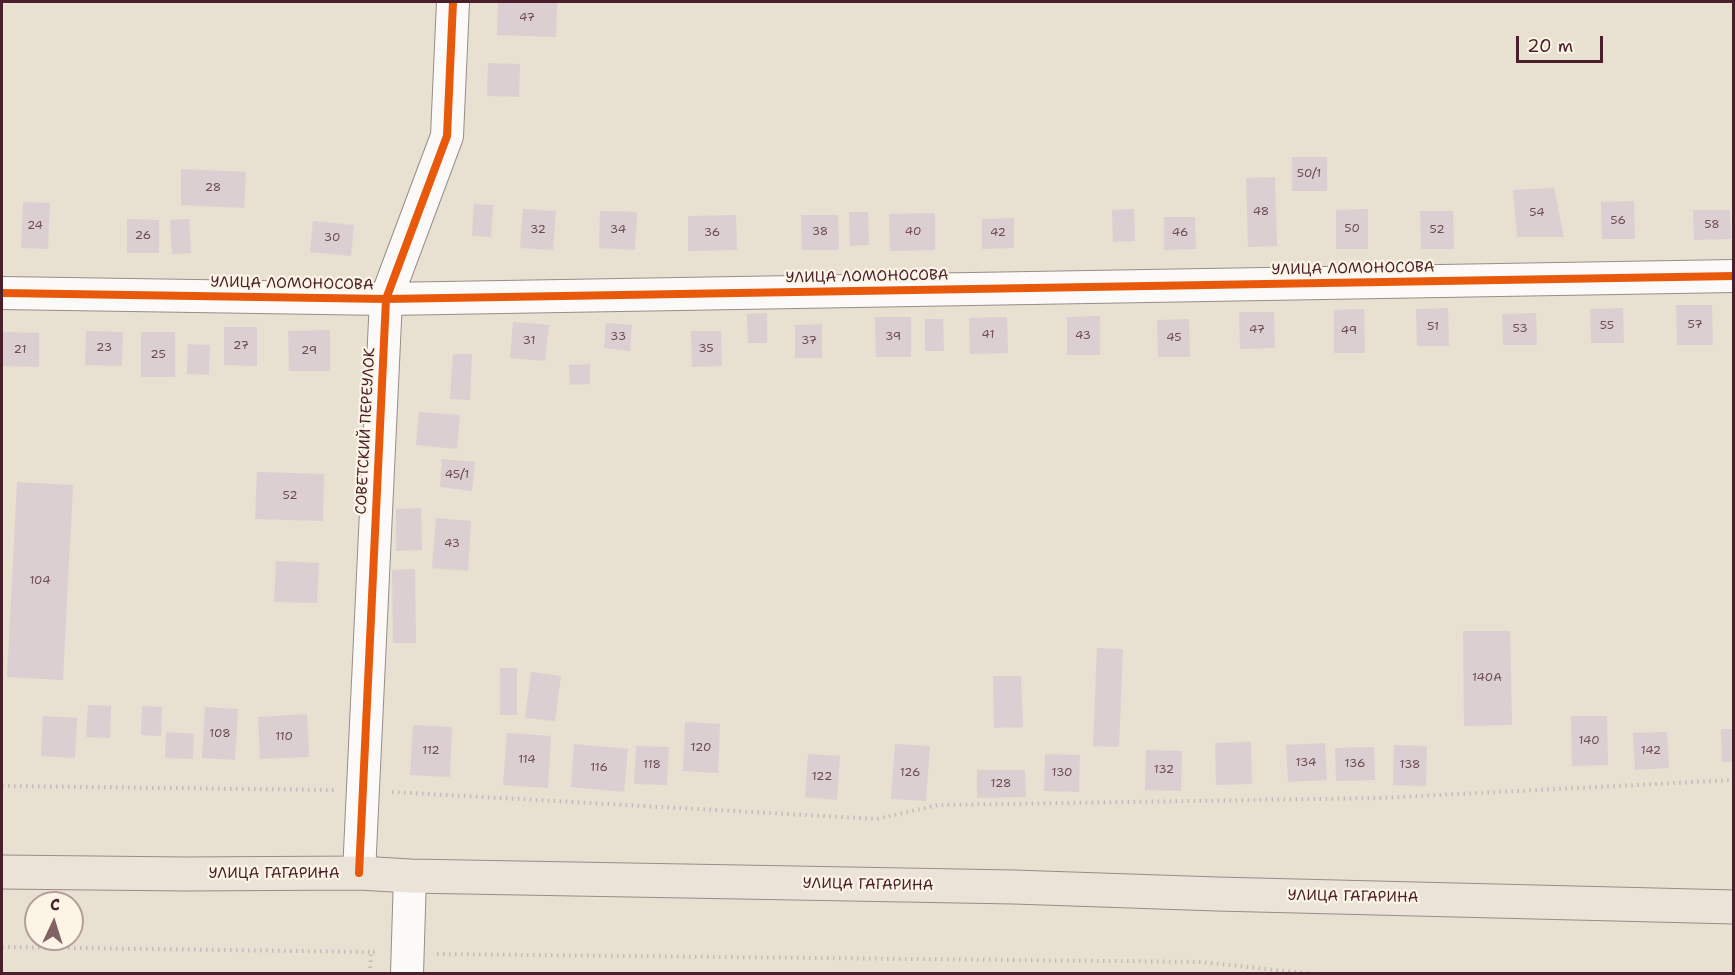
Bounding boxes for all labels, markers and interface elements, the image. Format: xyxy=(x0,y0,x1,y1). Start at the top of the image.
house number: 47 xyxy=(519,11,535,25)
scale bar xyxy=(1519,24,1606,62)
text: 20 m xyxy=(1527,34,1573,58)
house number: 50/1 xyxy=(1297,167,1321,181)
house number: 28 xyxy=(205,181,221,195)
house number: 48 xyxy=(1253,205,1269,219)
house number: 54 xyxy=(1529,206,1545,220)
house number: 56 xyxy=(1610,214,1626,228)
house number: 58 xyxy=(1704,218,1720,232)
house number: 24 xyxy=(27,219,43,233)
house number: 50 xyxy=(1344,222,1360,236)
house number: 32 xyxy=(530,223,546,237)
house number: 34 xyxy=(610,223,626,237)
house number: 52 xyxy=(1429,223,1445,237)
house number: 38 xyxy=(812,225,828,239)
house number: 40 xyxy=(905,225,921,239)
house number: 36 xyxy=(704,226,720,240)
house number: 42 xyxy=(990,226,1006,240)
house number: 46 xyxy=(1172,226,1188,240)
house number: 26 xyxy=(135,229,151,243)
house number: 30 xyxy=(324,231,340,245)
street label: УЛИЦА ЛОМОНОСОВА xyxy=(1271,259,1435,279)
street label: УЛИЦА ЛОМОНОСОВА xyxy=(785,267,949,287)
street label: УЛИЦА ЛОМОНОСОВА xyxy=(210,274,374,294)
house number: 57 xyxy=(1687,318,1703,332)
house number: 55 xyxy=(1600,319,1614,333)
house number: 51 xyxy=(1427,320,1439,334)
house number: 53 xyxy=(1512,322,1528,336)
house number: 47 xyxy=(1249,323,1265,337)
house number: 49 xyxy=(1341,324,1357,338)
house number: 41 xyxy=(982,328,994,342)
house number: 43 xyxy=(1075,329,1091,343)
house number: 33 xyxy=(610,330,626,344)
house number: 39 xyxy=(885,330,901,344)
house number: 45 xyxy=(1166,331,1182,345)
house number: 31 xyxy=(523,334,535,348)
house number: 37 xyxy=(801,334,817,348)
house number: 27 xyxy=(233,339,249,353)
house number: 23 xyxy=(96,341,112,355)
house number: 35 xyxy=(698,342,714,356)
house number: 21 xyxy=(14,343,26,357)
house number: 29 xyxy=(301,344,317,358)
street label: СОВЕТСКИЙ ПЕРЕУЛОК xyxy=(353,347,379,515)
house number: 25 xyxy=(150,348,166,362)
house number: 45/1 xyxy=(445,468,469,482)
house number: 52 xyxy=(282,489,298,503)
house number: 43 xyxy=(444,537,460,551)
house number: 104 xyxy=(29,574,51,588)
house number: 140А xyxy=(1472,671,1502,685)
house number: 108 xyxy=(209,727,231,741)
house number: 110 xyxy=(275,730,293,744)
house number: 140 xyxy=(1578,734,1600,748)
house number: 120 xyxy=(691,741,711,755)
house number: 112 xyxy=(422,744,440,758)
house number: 142 xyxy=(1641,744,1661,758)
house number: 114 xyxy=(518,753,536,767)
house number: 134 xyxy=(1296,756,1316,770)
house number: 136 xyxy=(1345,757,1365,771)
house number: 118 xyxy=(643,758,661,772)
house number: 138 xyxy=(1400,758,1420,772)
house number: 116 xyxy=(590,761,608,775)
house number: 132 xyxy=(1154,763,1174,777)
house number: 126 xyxy=(900,766,920,780)
house number: 130 xyxy=(1051,766,1073,780)
house number: 122 xyxy=(812,770,832,784)
house number: 128 xyxy=(991,777,1011,791)
street label: УЛИЦА ГАГАРИНА xyxy=(208,865,340,883)
street label: УЛИЦА ГАГАРИНА xyxy=(802,875,934,895)
street label: УЛИЦА ГАГАРИНА xyxy=(1287,887,1419,907)
north arrow xyxy=(24,891,84,951)
text: С xyxy=(50,894,61,915)

